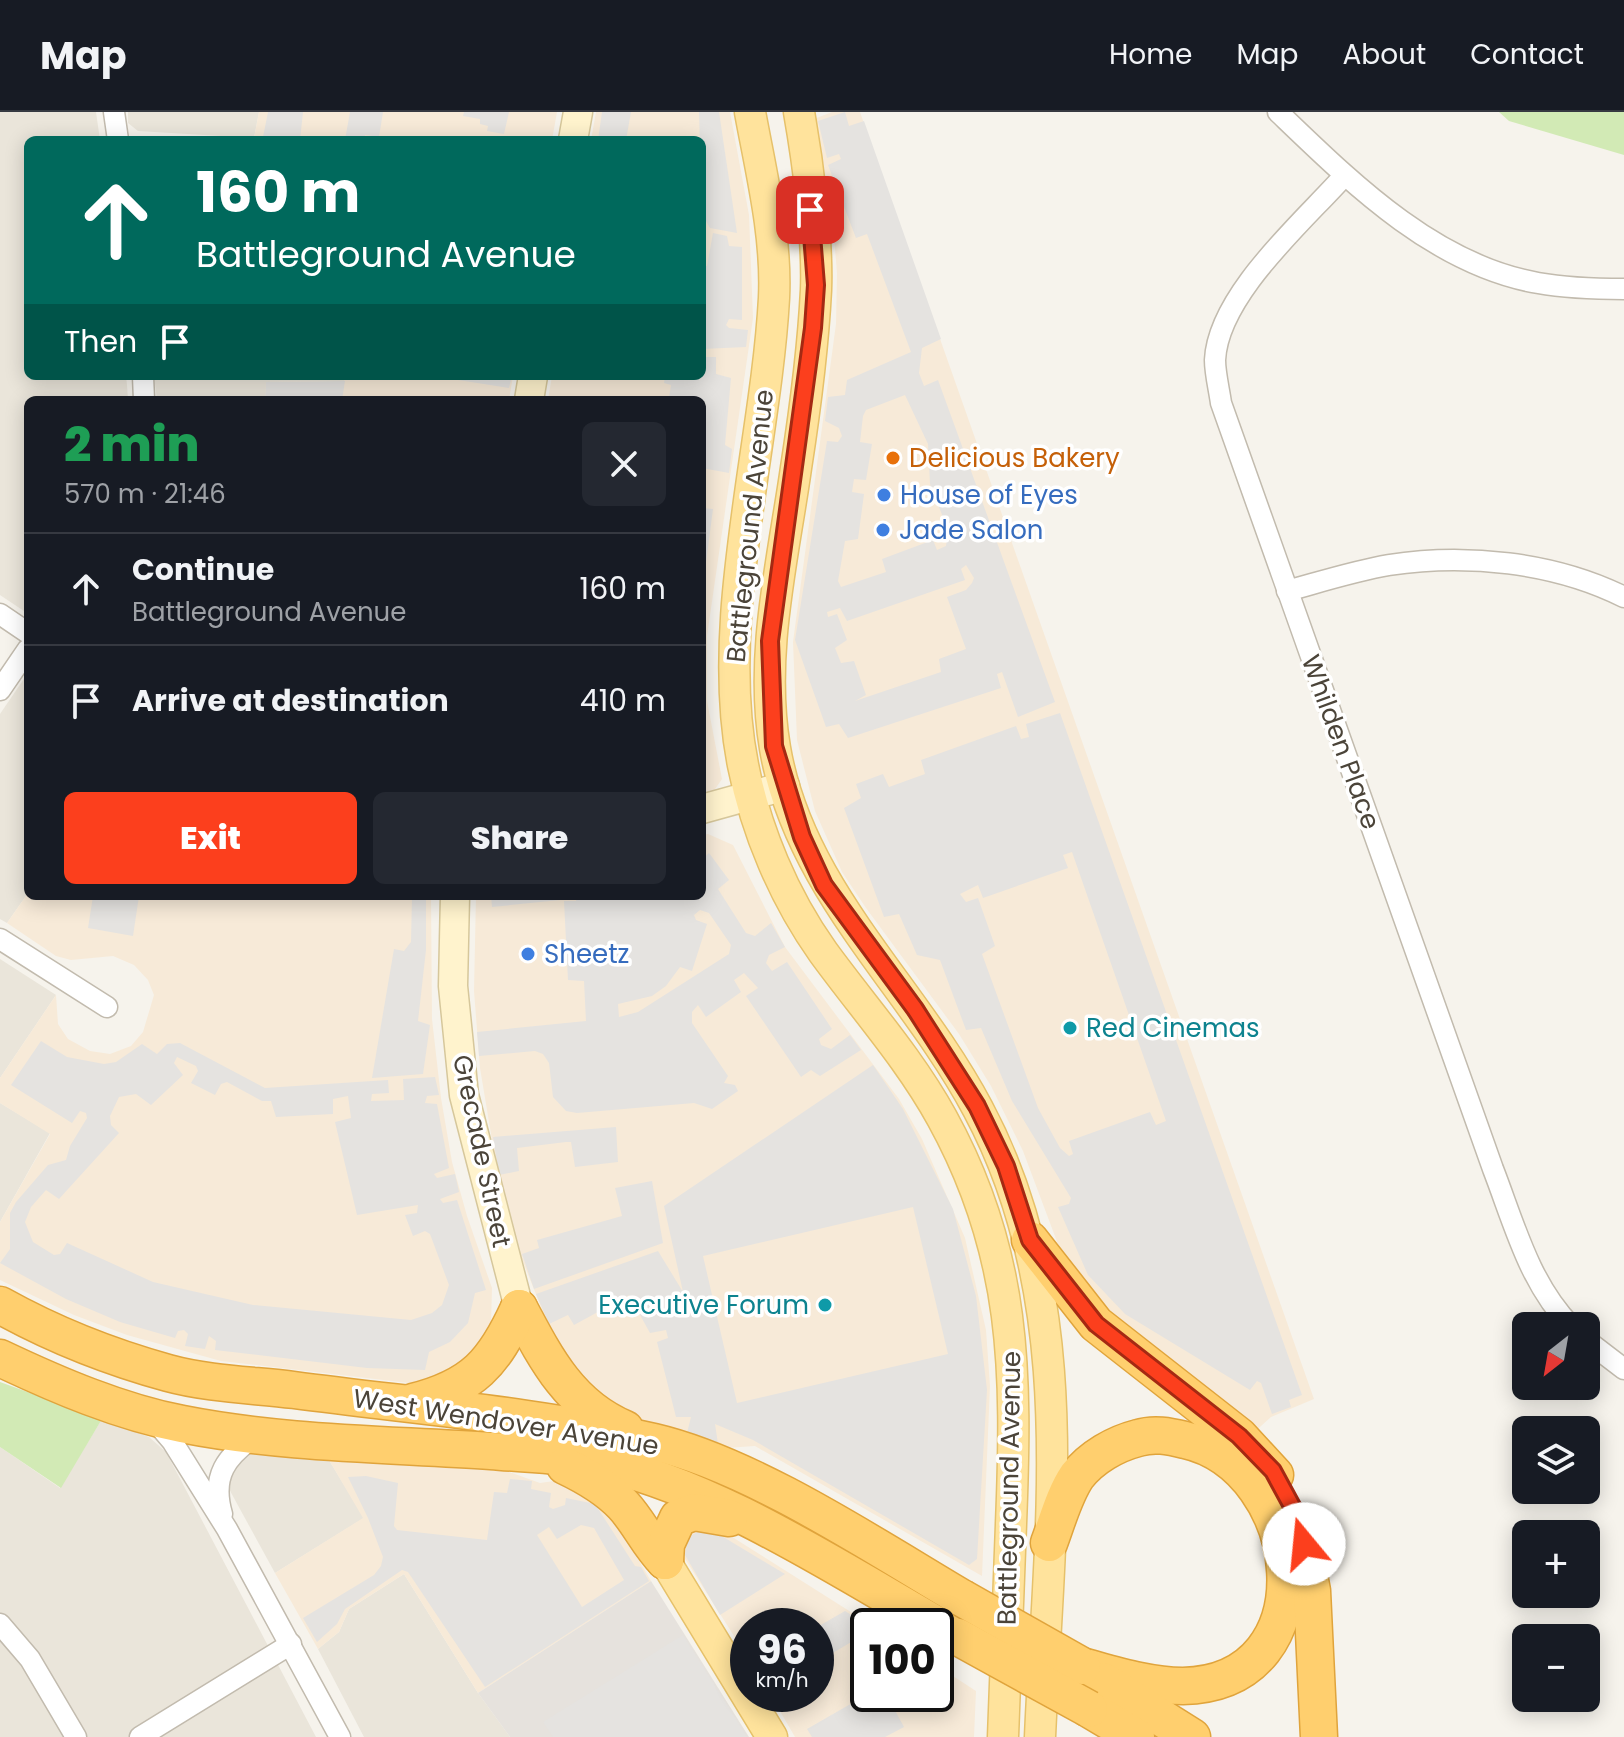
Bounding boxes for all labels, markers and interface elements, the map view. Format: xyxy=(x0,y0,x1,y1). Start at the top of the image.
text: Map xyxy=(40,29,127,82)
text: Home xyxy=(1109,35,1192,74)
text: Map xyxy=(1236,35,1298,74)
text: About xyxy=(1342,35,1426,74)
text: Contact xyxy=(1470,35,1584,74)
text: 160 m xyxy=(196,153,360,232)
icon: ahead xyxy=(64,168,168,272)
pin xyxy=(776,176,844,244)
icon: arrive xyxy=(788,188,832,232)
text: Battleground Avenue xyxy=(196,229,576,280)
text: Then xyxy=(64,320,137,363)
icon: arrive xyxy=(153,320,197,364)
street label: Battleground Avenue xyxy=(718,388,782,664)
text: 2 min xyxy=(64,411,199,478)
button: close xyxy=(582,422,666,506)
place label: Delicious Bakery xyxy=(909,440,1120,476)
marker: Delicious Bakery xyxy=(884,449,902,467)
text: 570 m · 21:46 xyxy=(64,476,226,512)
place label: House of Eyes xyxy=(900,477,1078,513)
marker: House of Eyes xyxy=(875,486,893,504)
place label: Jade Salon xyxy=(899,512,1044,548)
marker: Jade Salon xyxy=(874,521,892,539)
text: Continue xyxy=(132,548,274,591)
icon: ahead xyxy=(64,567,108,611)
text: 160 m xyxy=(580,567,666,610)
text: Battleground Avenue xyxy=(132,594,406,630)
street label: Whilden Place xyxy=(1293,650,1389,834)
icon: arrive xyxy=(64,679,108,723)
text: Arrive at destination xyxy=(132,679,449,722)
text: 410 m xyxy=(580,679,666,722)
button: Exit xyxy=(64,792,357,884)
button: Share xyxy=(373,792,666,884)
place label: Sheetz xyxy=(544,936,629,972)
marker: Sheetz xyxy=(519,945,537,963)
place label: Red Cinemas xyxy=(1086,1010,1260,1046)
marker: Red Cinemas xyxy=(1061,1019,1079,1037)
street label: Grecade Street xyxy=(444,1051,520,1251)
place label: Executive Forum xyxy=(598,1287,809,1323)
marker: Executive Forum xyxy=(816,1296,834,1314)
north arrow xyxy=(1512,1312,1600,1400)
map controls xyxy=(1512,1312,1600,1712)
street label: Battleground Avenue xyxy=(989,1351,1029,1625)
street label: West Wendover Avenue xyxy=(351,1380,661,1464)
button: layers xyxy=(1512,1416,1600,1504)
position arrow xyxy=(1262,1502,1346,1586)
button: + xyxy=(1512,1520,1600,1608)
speed limit sign: 100 xyxy=(850,1608,954,1712)
text: 96 xyxy=(757,1622,807,1678)
button: − xyxy=(1512,1624,1600,1712)
text: km/h xyxy=(755,1666,809,1694)

